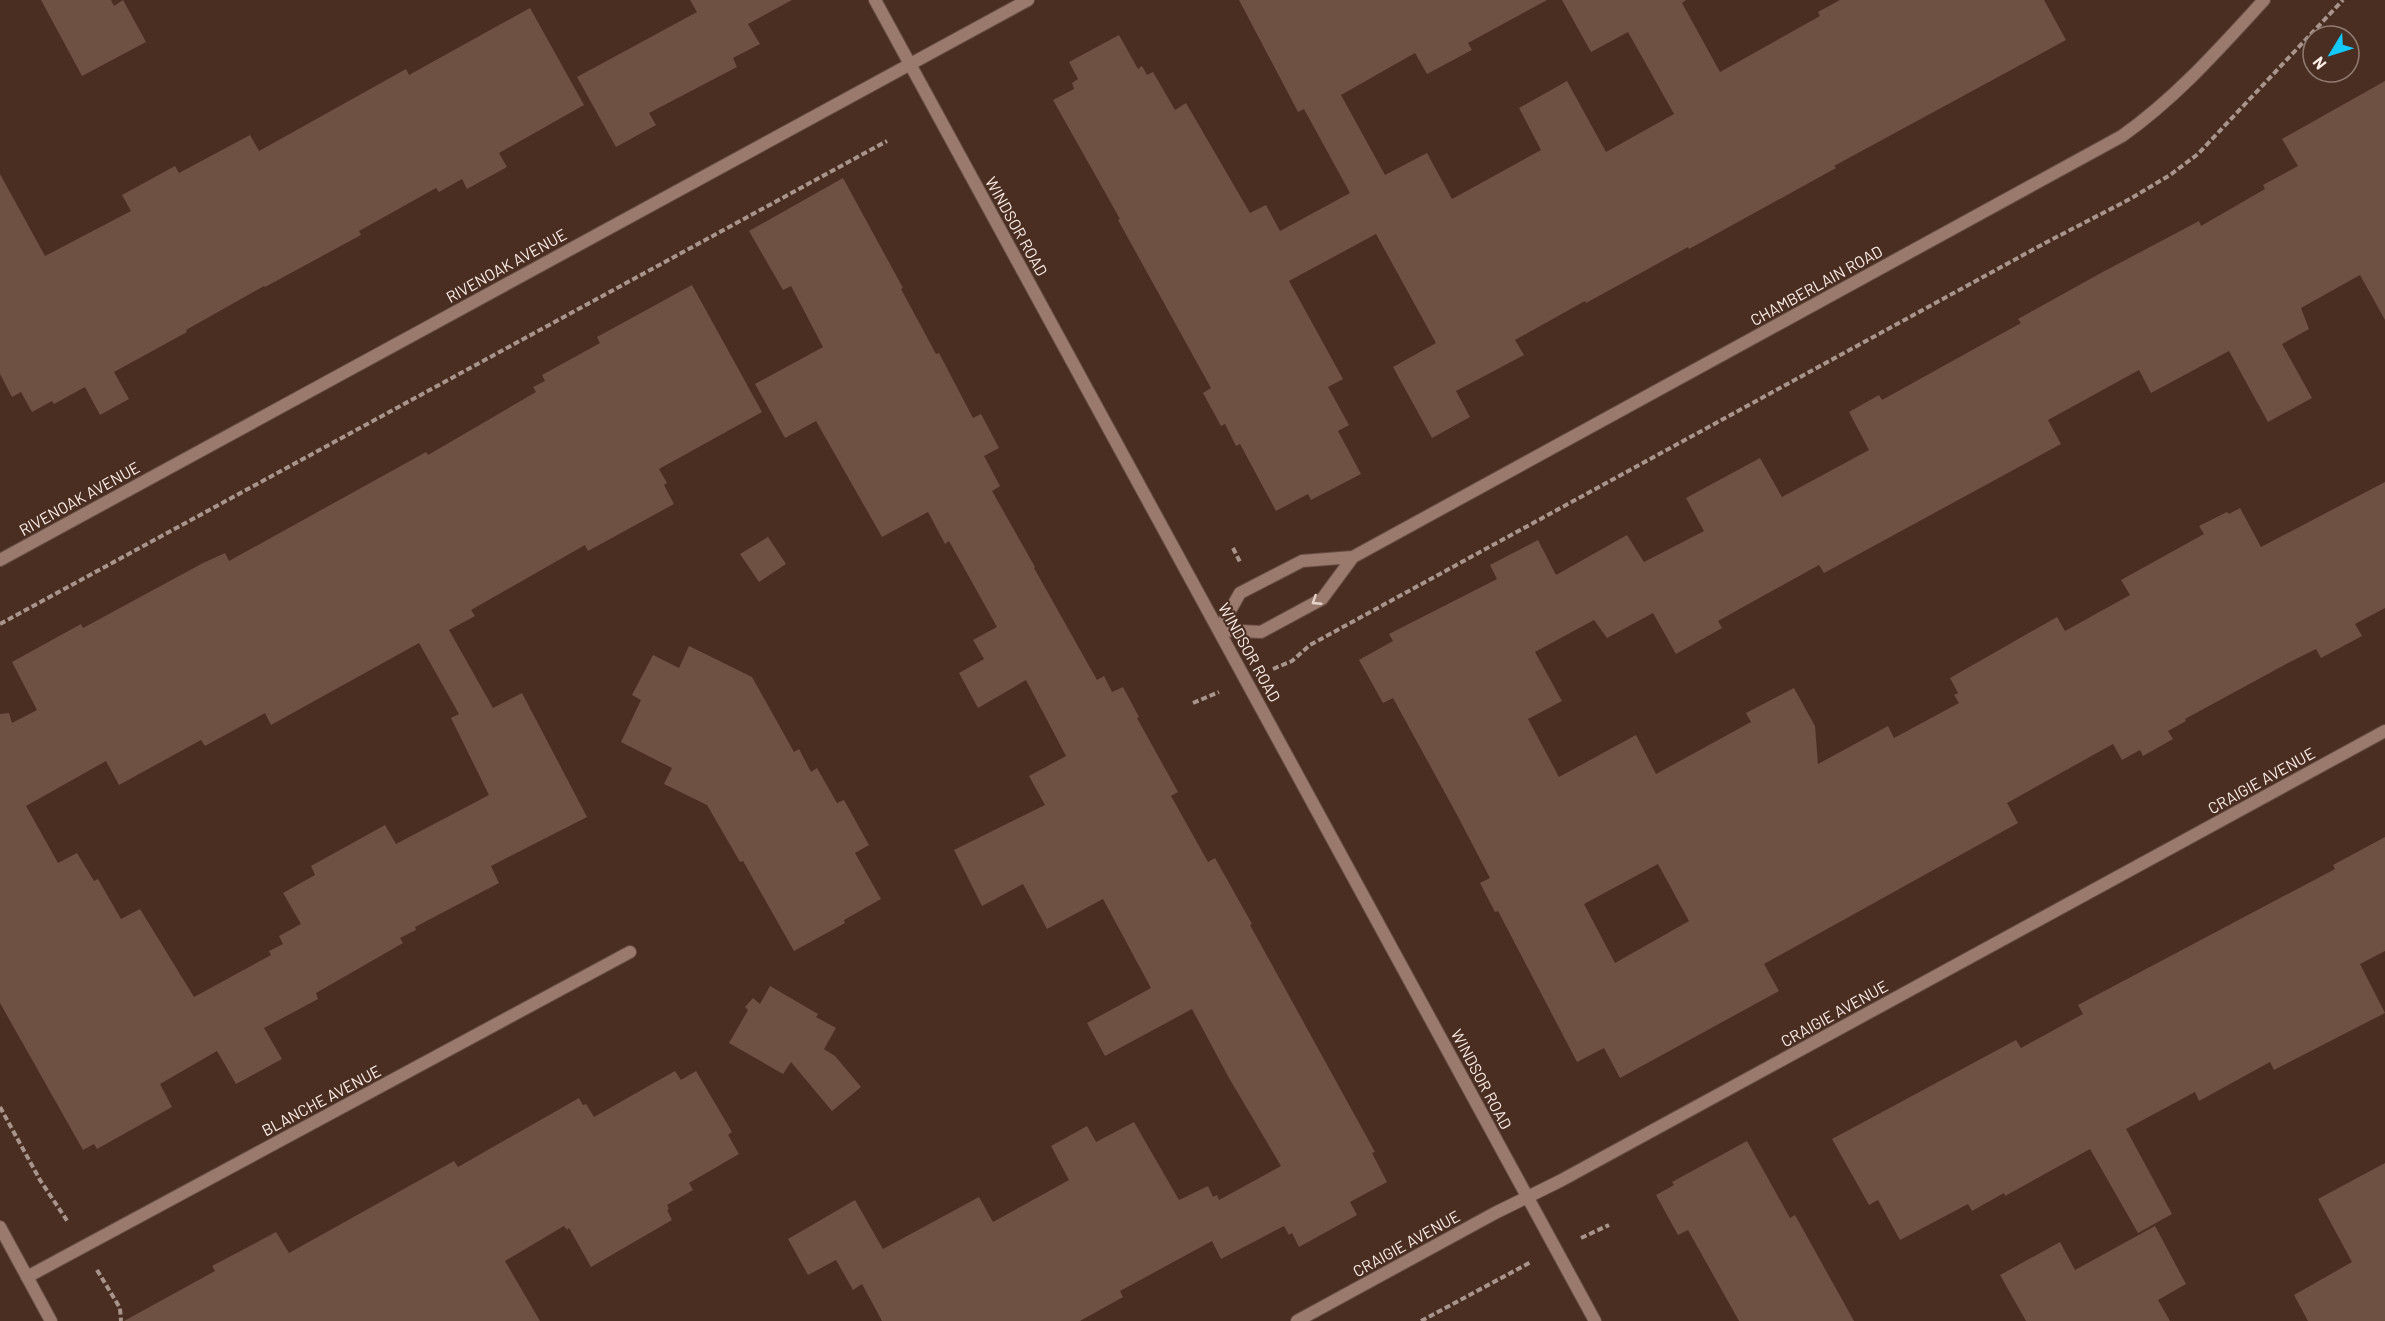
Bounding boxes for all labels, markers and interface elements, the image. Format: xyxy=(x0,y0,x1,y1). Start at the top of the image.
north arrow xyxy=(2301,24,2361,84)
text: N xyxy=(2308,54,2330,74)
street label: WINDSOR ROAD xyxy=(982,173,1052,279)
street label: RIVENOAK AVENUE xyxy=(442,224,570,306)
street label: CHAMBERLAIN ROAD xyxy=(1747,241,1885,329)
street label: RIVENOAK AVENUE xyxy=(15,457,143,539)
one-way arrow xyxy=(1311,594,1322,605)
street label: WINDSOR ROAD xyxy=(1215,599,1285,705)
street label: CRAIGIE AVENUE xyxy=(2204,743,2318,817)
street label: CRAIGIE AVENUE xyxy=(1777,976,1891,1050)
street label: WINDSOR ROAD xyxy=(1448,1026,1516,1132)
street label: BLANCHE AVENUE xyxy=(258,1061,384,1139)
street label: CRAIGIE AVENUE xyxy=(1349,1206,1463,1280)

